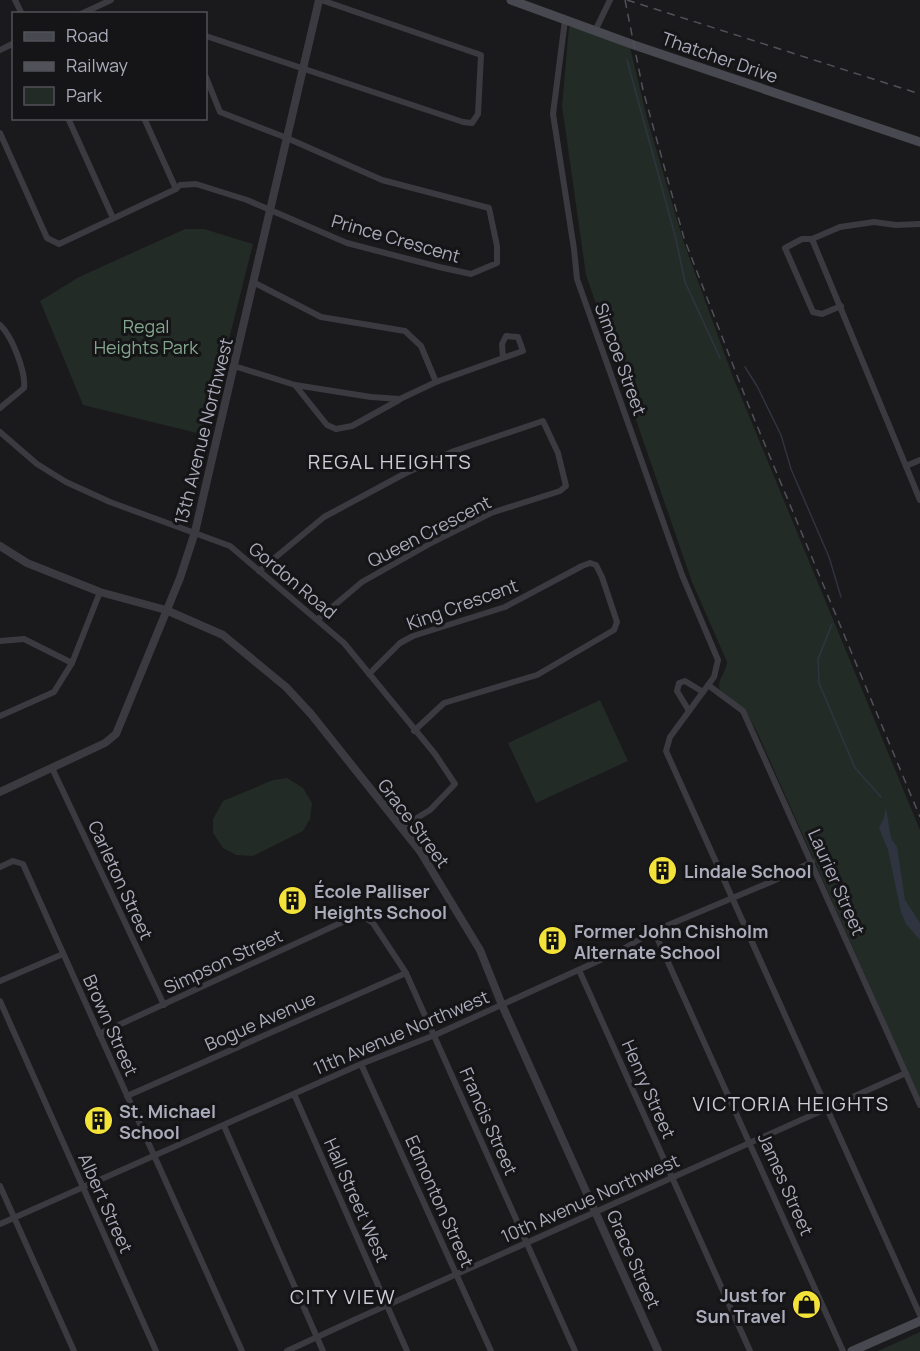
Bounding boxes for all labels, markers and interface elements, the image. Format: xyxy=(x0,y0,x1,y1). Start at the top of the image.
legend xyxy=(12,12,207,120)
text: Road xyxy=(66,23,109,47)
street label: Thatcher Drive xyxy=(659,26,781,88)
text: Railway xyxy=(66,53,128,77)
text: Park xyxy=(66,83,103,107)
street label: Prince Crescent xyxy=(329,208,463,268)
street label: Simcoe Street xyxy=(590,300,652,418)
park label: Regal Heights Park xyxy=(94,314,199,359)
street label: 13th Avenue Northwest xyxy=(168,335,238,527)
district label: REGAL HEIGHTS xyxy=(308,448,472,475)
street label: Queen Crescent xyxy=(363,489,495,573)
street label: Gordon Road xyxy=(244,536,342,624)
street label: King Crescent xyxy=(403,573,521,635)
street label: Grace Street xyxy=(373,774,455,872)
street label: Carleton Street xyxy=(83,817,159,943)
street label: Laurier Street xyxy=(803,825,871,939)
building icon: Lindale School xyxy=(647,855,679,887)
place label: Lindale School xyxy=(684,859,811,883)
place label: École Palliser Heights School xyxy=(314,879,447,924)
building icon: École Palliser Heights School xyxy=(277,885,309,917)
place label: Former John Chisholm Alternate School xyxy=(574,919,768,964)
street label: Simpson Street xyxy=(160,923,286,999)
building icon: Former John Chisholm Alternate School xyxy=(537,925,569,957)
street label: Brown Street xyxy=(78,971,144,1079)
street label: 11th Avenue Northwest xyxy=(309,984,493,1080)
street label: Bogue Avenue xyxy=(201,986,319,1056)
street label: Henry Street xyxy=(617,1036,681,1142)
street label: Francis Street xyxy=(455,1063,523,1179)
district label: VICTORIA HEIGHTS xyxy=(692,1090,890,1117)
place label: St. Michael School xyxy=(119,1099,216,1144)
building icon: St. Michael School xyxy=(82,1105,114,1137)
street label: James Street xyxy=(753,1129,819,1239)
street label: Edmonton Street xyxy=(400,1131,480,1271)
street label: Hall Street West xyxy=(319,1134,395,1266)
street label: 10th Avenue Northwest xyxy=(497,1148,683,1248)
street label: Albert Street xyxy=(73,1149,139,1257)
street label: Grace Street xyxy=(602,1206,666,1312)
district label: CITY VIEW xyxy=(290,1283,396,1310)
place label: Just for Sun Travel xyxy=(696,1283,786,1328)
shop icon: Just for Sun Travel xyxy=(791,1289,823,1321)

